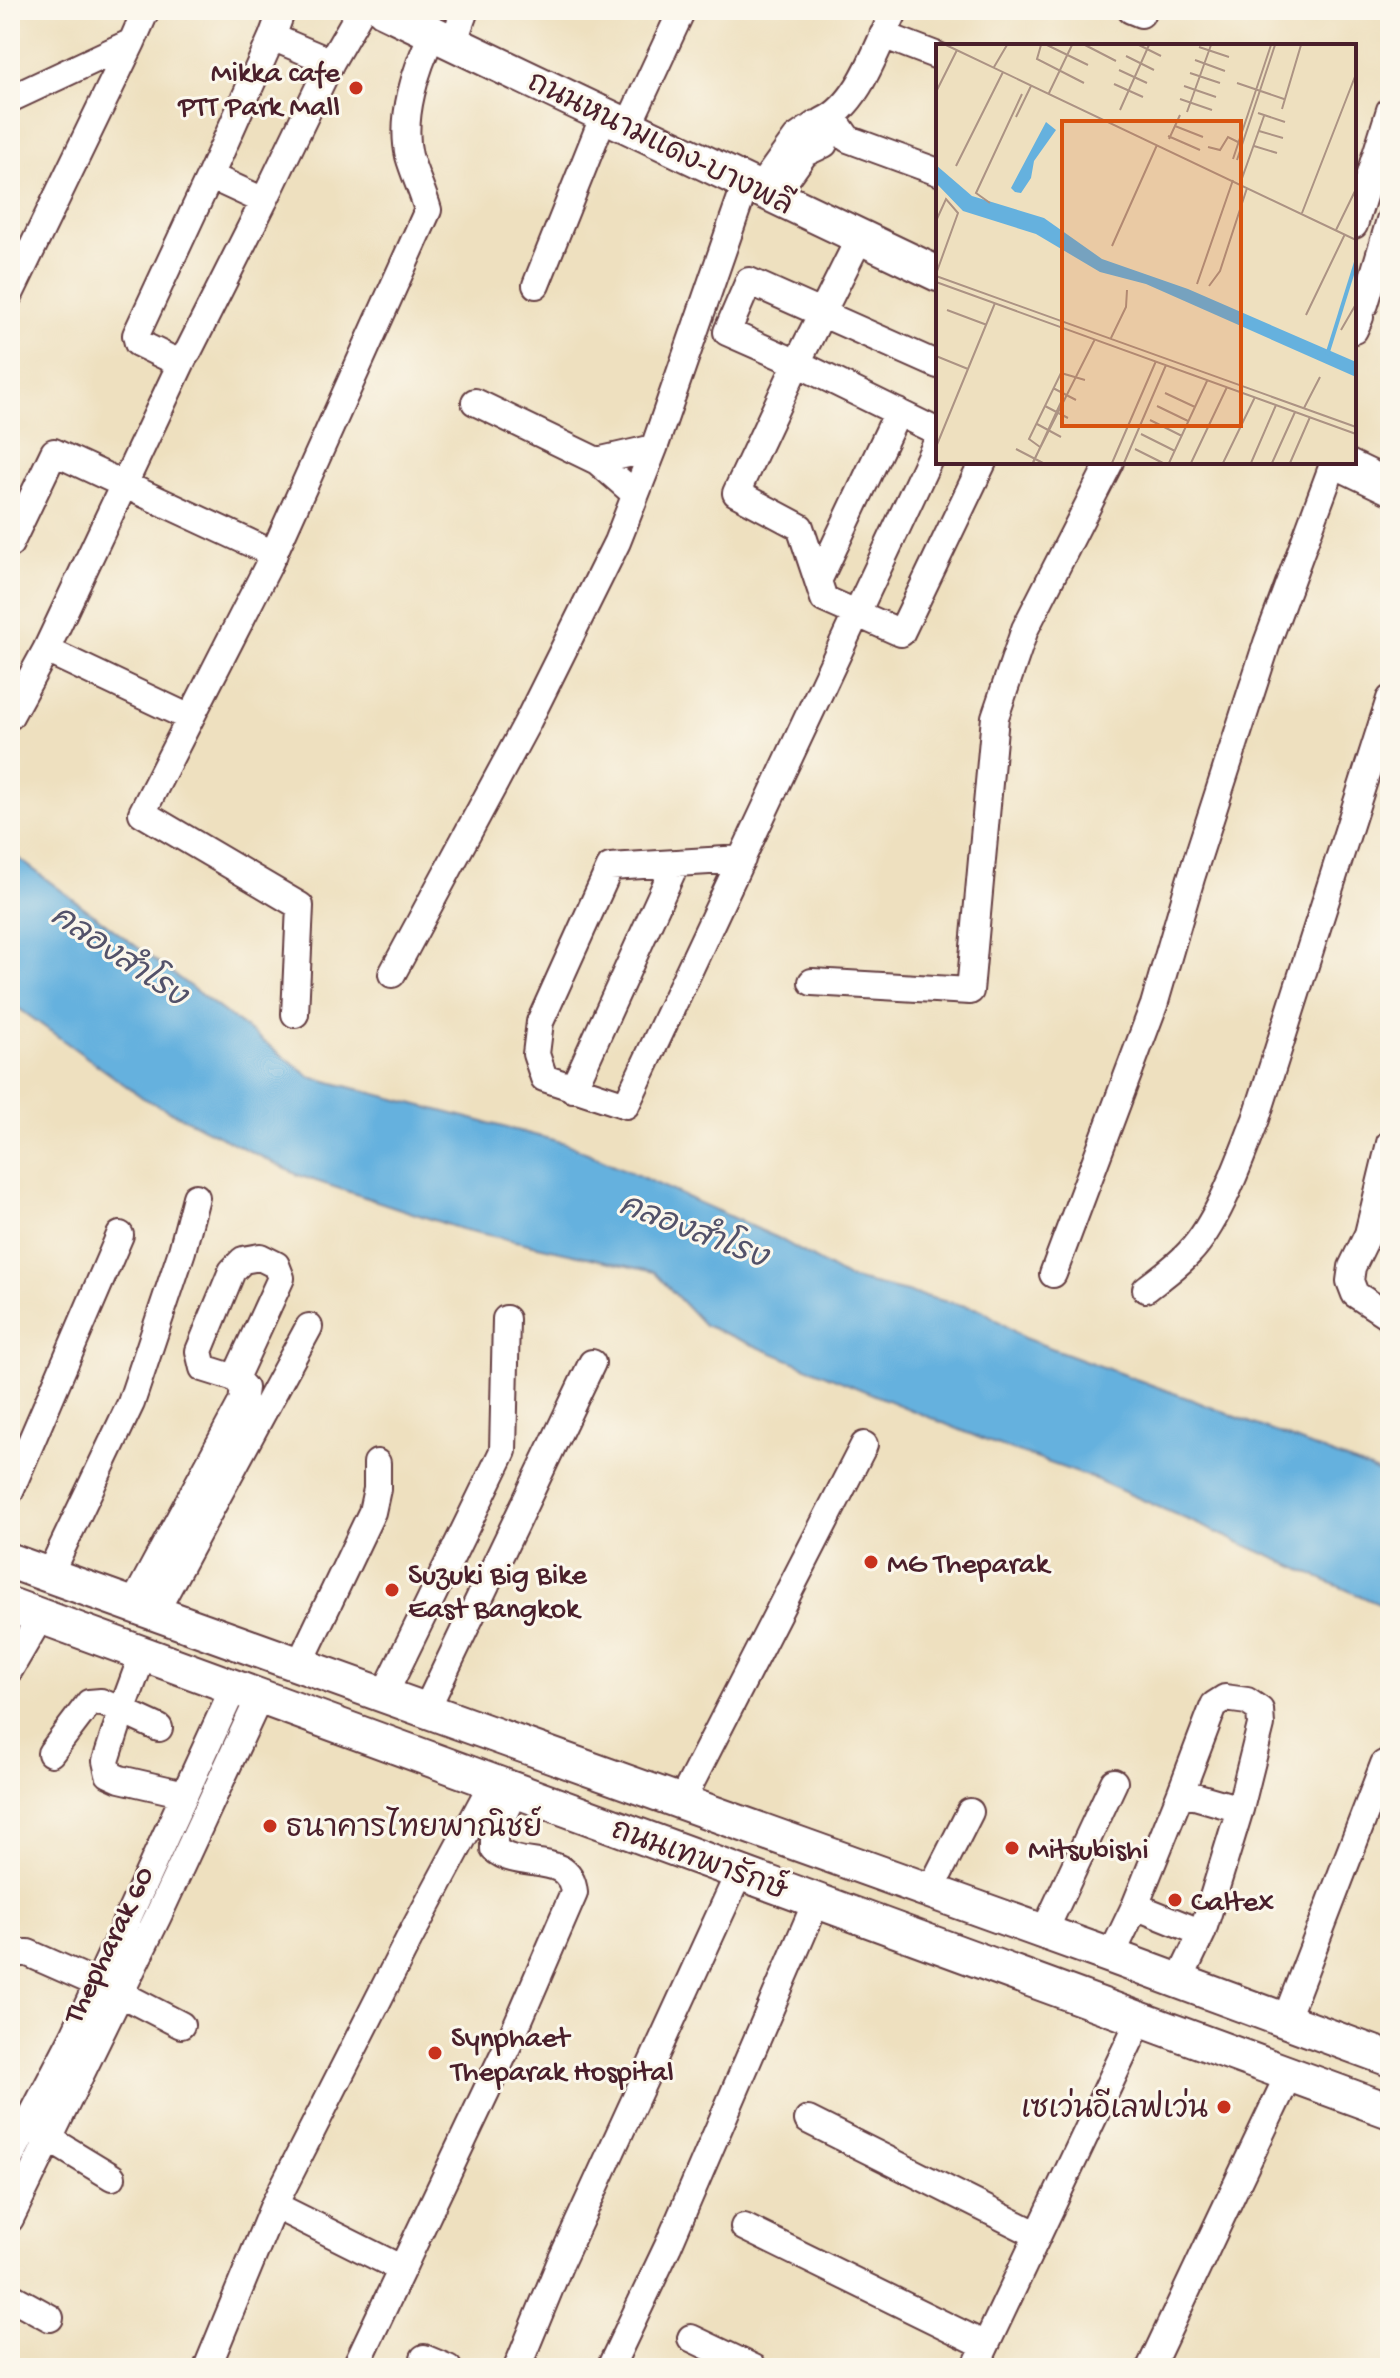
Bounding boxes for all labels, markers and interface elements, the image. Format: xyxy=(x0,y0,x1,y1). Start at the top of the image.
inset map xyxy=(936,44,1356,464)
place label: Mikka cafe PTT Park Mall xyxy=(177,58,341,127)
street label: ถนนหนามแดง-บางพลี xyxy=(521,61,800,225)
marker: Mikka cafe PTT Park Mall xyxy=(347,79,365,97)
water label: คลองสำโรง xyxy=(42,893,198,1019)
water label: คลองสำโรง xyxy=(613,1182,776,1280)
place label: MG Theparak xyxy=(887,1549,1052,1584)
marker: MG Theparak xyxy=(862,1553,880,1571)
place label: Suzuki Big Bike East Bangkok xyxy=(408,1560,588,1629)
marker: Suzuki Big Bike East Bangkok xyxy=(383,1581,401,1599)
place label: ธนาคารไทยพาณิชย์ xyxy=(286,1806,542,1848)
street label: ถนนเทพารักษ์ xyxy=(606,1808,794,1911)
marker: ธนาคารไทยพาณิชย์ xyxy=(261,1817,279,1835)
place label: Mitsubishi xyxy=(1028,1835,1149,1870)
marker: Mitsubishi xyxy=(1003,1839,1021,1857)
street label: Thepharak 60 xyxy=(57,1862,164,2032)
place label: Caltex xyxy=(1191,1887,1274,1922)
marker: Caltex xyxy=(1166,1891,1184,1909)
place label: Synphaet Theparak Hospital xyxy=(449,2023,674,2092)
marker: Synphaet Theparak Hospital xyxy=(426,2044,444,2062)
place label: เซเว่นอีเลฟเว่น xyxy=(1021,2087,1208,2129)
marker: เซเว่นอีเลฟเว่น xyxy=(1215,2098,1233,2116)

